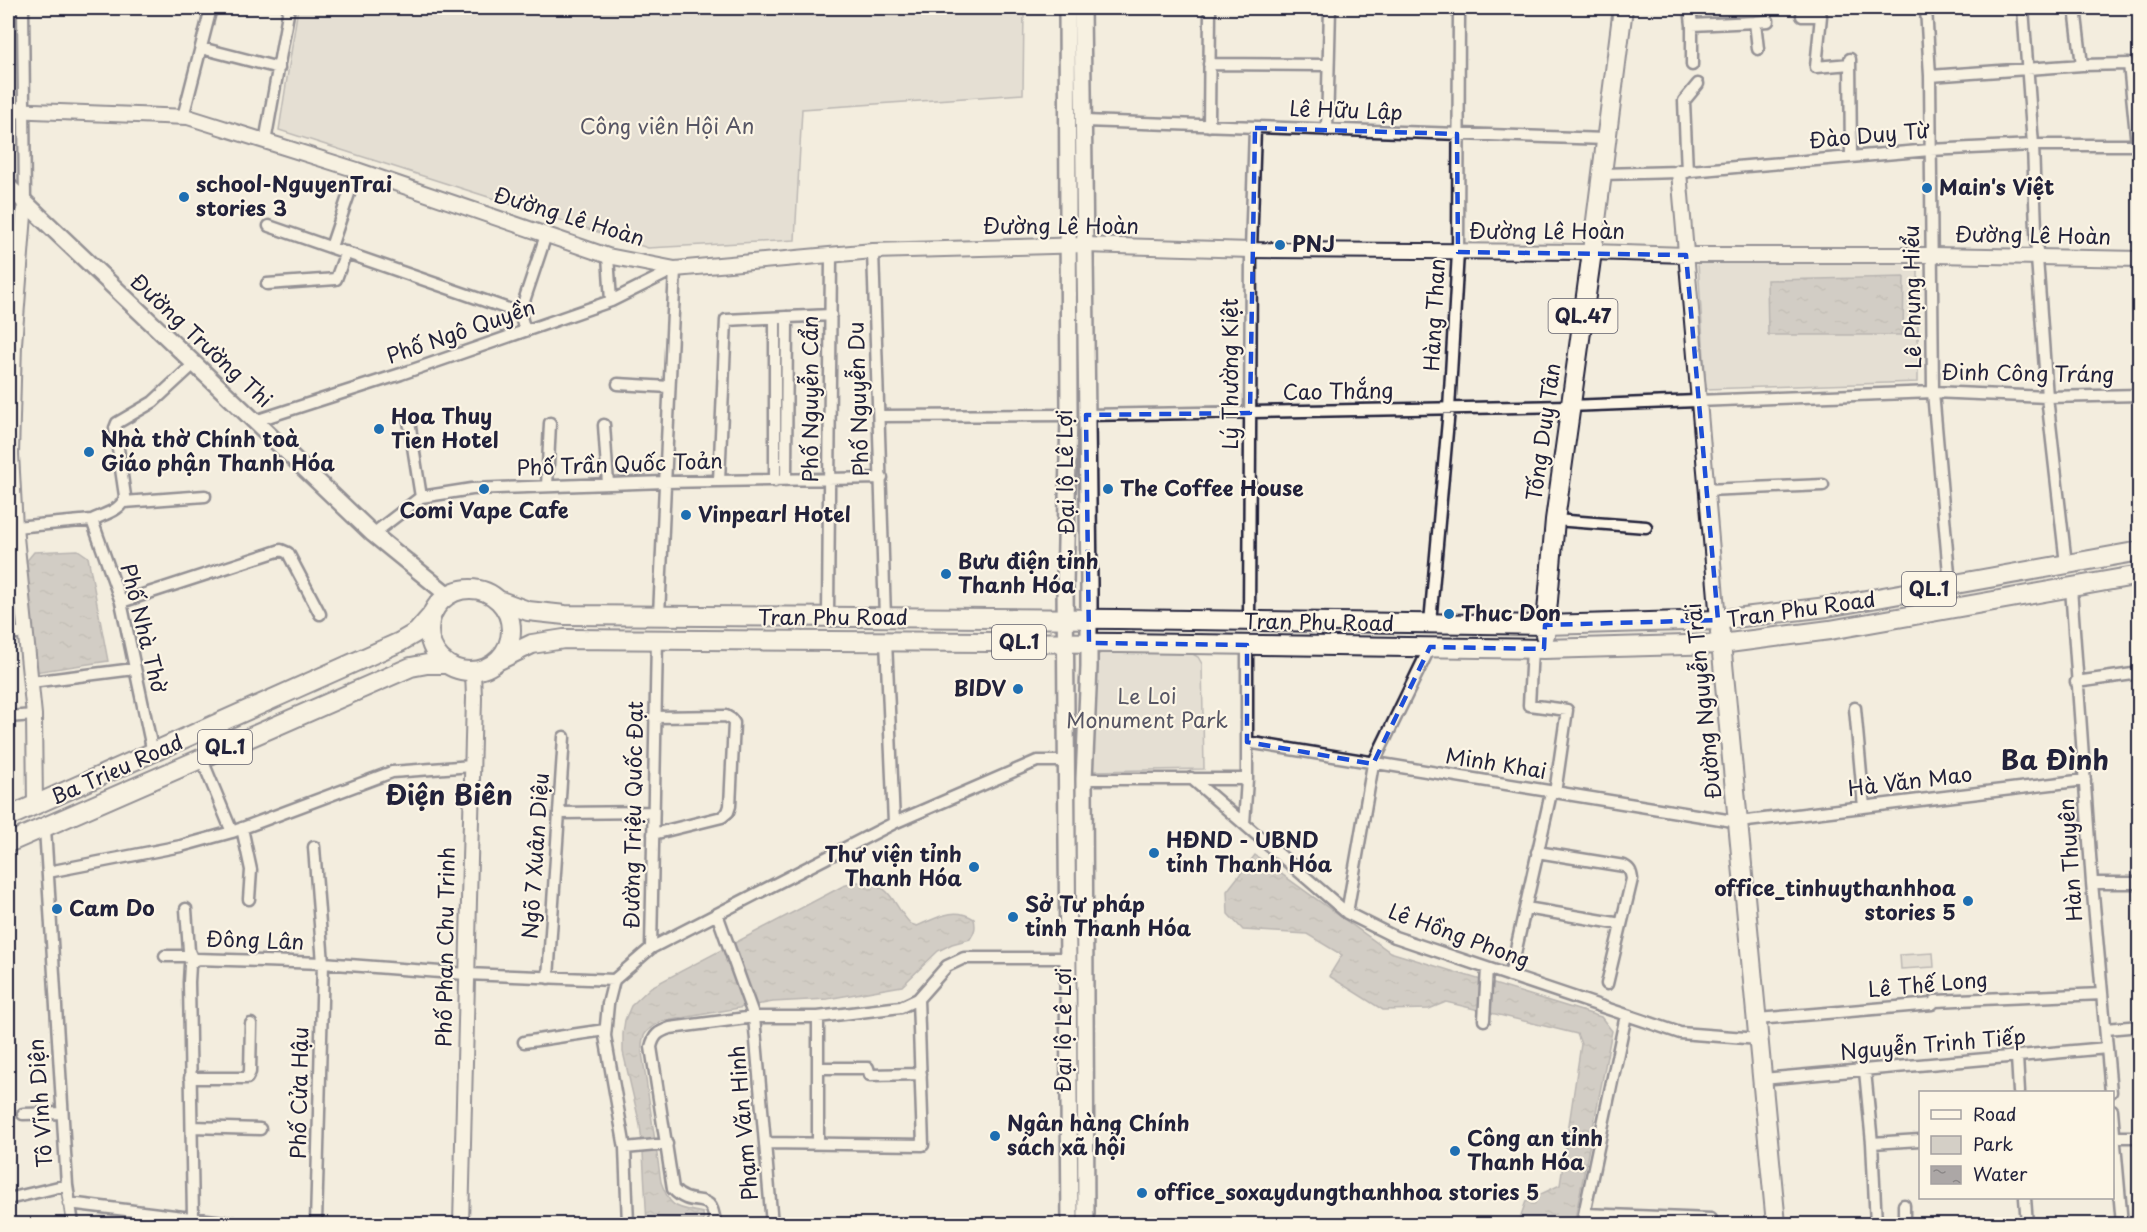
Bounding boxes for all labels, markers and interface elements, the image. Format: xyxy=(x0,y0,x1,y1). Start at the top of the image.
street label: Lê Hữu Lập xyxy=(1289,91,1403,127)
park label: Công viên Hội An xyxy=(580,109,754,141)
street label: Đào Duy Từ xyxy=(1808,113,1931,155)
place label: school-NguyenTrai stories 3 xyxy=(196,167,392,223)
place label: Main's Việt xyxy=(1939,170,2054,202)
street label: Đường Lê Hoàn xyxy=(490,177,649,253)
marker: Main's Việt xyxy=(1920,181,1934,195)
marker: school-NguyenTrai stories 3 xyxy=(177,190,191,204)
street label: Đường Lê Hoàn xyxy=(983,209,1139,241)
street label: Đường Lê Hoàn xyxy=(1469,214,1625,246)
street label: Đường Lê Hoàn xyxy=(1955,217,2111,251)
street label: Lê Phụng Hiểu xyxy=(1894,225,1928,369)
place label: PNJ xyxy=(1292,227,1335,259)
marker: PNJ xyxy=(1273,238,1287,252)
street label: Hàng Than xyxy=(1414,258,1452,372)
street label: Đường Trường Thi xyxy=(124,265,281,414)
street label: Phố Ngô Quyền xyxy=(382,290,539,371)
street label: Lý Thường Kiệt xyxy=(1213,298,1245,450)
road number: QL.47 xyxy=(1548,299,1618,333)
street label: Phố Nguyễn Cẩn xyxy=(793,316,825,482)
street label: Phố Nguyễn Du xyxy=(838,321,876,477)
street label: Đinh Công Tráng xyxy=(1941,354,2115,390)
street label: Tống Duy Tân xyxy=(1517,361,1568,503)
street label: Cao Thắng xyxy=(1282,373,1394,407)
place label: Hoa Thuy Tien Hotel xyxy=(391,399,499,455)
street label: Đại lộ Lê Lợi xyxy=(1047,409,1081,535)
place label: Nhà thờ Chính toà Giáo phận Thanh Hóa xyxy=(101,422,335,478)
marker: Hoa Thuy Tien Hotel xyxy=(372,422,386,436)
street label: Phố Trần Quốc Toản xyxy=(516,443,724,483)
marker: Nhà thờ Chính toà Giáo phận Thanh Hóa xyxy=(82,445,96,459)
place label: The Coffee House xyxy=(1120,471,1304,503)
marker: Comi Vape Cafe xyxy=(477,482,491,496)
marker: The Coffee House xyxy=(1101,482,1115,496)
place label: Comi Vape Cafe xyxy=(399,493,569,525)
place label: Vinpearl Hotel xyxy=(698,497,851,529)
marker: Vinpearl Hotel xyxy=(679,508,693,522)
place label: Bưu điện tỉnh Thanh Hóa xyxy=(958,544,1099,600)
street label: Phố Nhà Thờ xyxy=(114,560,177,696)
marker: Bưu điện tỉnh Thanh Hóa xyxy=(939,567,953,581)
road number: QL.1 xyxy=(1902,572,1956,606)
street label: Tran Phu Road xyxy=(1724,582,1877,634)
place label: Thuc Don xyxy=(1461,596,1561,628)
street label: Tran Phu Road xyxy=(758,600,908,632)
street label: Đường Nguyễn Trãi xyxy=(1676,602,1728,801)
street label: Tran Phu Road xyxy=(1244,604,1394,638)
marker: Thuc Don xyxy=(1442,607,1456,621)
road number: QL.1 xyxy=(992,625,1046,659)
place label: BIDV xyxy=(953,671,1006,703)
park label: Le Loi Monument Park xyxy=(1066,679,1228,735)
marker: BIDV xyxy=(1011,682,1025,696)
street label: Đường Triệu Quốc Đạt xyxy=(614,701,650,929)
street label: Ba Trieu Road xyxy=(45,725,188,812)
road number: QL.1 xyxy=(198,730,252,764)
street label: Minh Khai xyxy=(1443,738,1549,786)
district label: Ba Đình xyxy=(2001,738,2109,779)
street label: Hà Văn Mao xyxy=(1846,756,1974,804)
street label: Ngõ 7 Xuân Diệu xyxy=(512,772,556,940)
district label: Điện Biên xyxy=(385,773,513,814)
street label: Hàn Thuyên xyxy=(2049,797,2089,923)
place label: HĐND - UBND tỉnh Thanh Hóa xyxy=(1166,823,1332,879)
place label: Thư viện tỉnh Thanh Hóa xyxy=(824,837,962,893)
marker: HĐND - UBND tỉnh Thanh Hóa xyxy=(1147,846,1161,860)
street label: Phố Phan Chu Trinh xyxy=(426,847,462,1047)
marker: Thư viện tỉnh Thanh Hóa xyxy=(967,860,981,874)
place label: office_tinhuythanhhoa stories 5 xyxy=(1714,871,1956,927)
place label: Sở Tư pháp tỉnh Thanh Hóa xyxy=(1025,887,1191,943)
place label: Cam Do xyxy=(69,891,155,923)
street label: Lê Hồng Phong xyxy=(1384,894,1535,975)
marker: office_tinhuythanhhoa stories 5 xyxy=(1961,894,1975,908)
marker: Cam Do xyxy=(50,902,64,916)
marker: Sở Tư pháp tỉnh Thanh Hóa xyxy=(1006,910,1020,924)
street label: Đông Lân xyxy=(205,921,305,957)
street label: Lê Thế Long xyxy=(1866,962,1989,1004)
street label: Đại lộ Lê Lợi xyxy=(1046,967,1078,1093)
street label: Nguyễn Trinh Tiếp xyxy=(1839,1019,2027,1067)
street label: Phố Cửa Hậu xyxy=(281,1027,315,1159)
street label: Tô Vĩnh Diện xyxy=(19,1038,59,1169)
street label: Phạm Văn Hinh xyxy=(719,1044,765,1202)
legend xyxy=(1919,1091,2114,1199)
text: Road xyxy=(1973,1100,2017,1127)
place label: Ngân hàng Chính sách xã hội xyxy=(1007,1106,1190,1162)
place label: Công an tỉnh Thanh Hóa xyxy=(1467,1121,1603,1177)
marker: Ngân hàng Chính sách xã hội xyxy=(988,1129,1002,1143)
text: Park xyxy=(1973,1130,2013,1157)
marker: Công an tỉnh Thanh Hóa xyxy=(1448,1144,1462,1158)
text: Water xyxy=(1973,1160,2028,1187)
place label: office_soxaydungthanhhoa stories 5 xyxy=(1154,1175,1539,1207)
marker: office_soxaydungthanhhoa stories 5 xyxy=(1135,1186,1149,1200)

